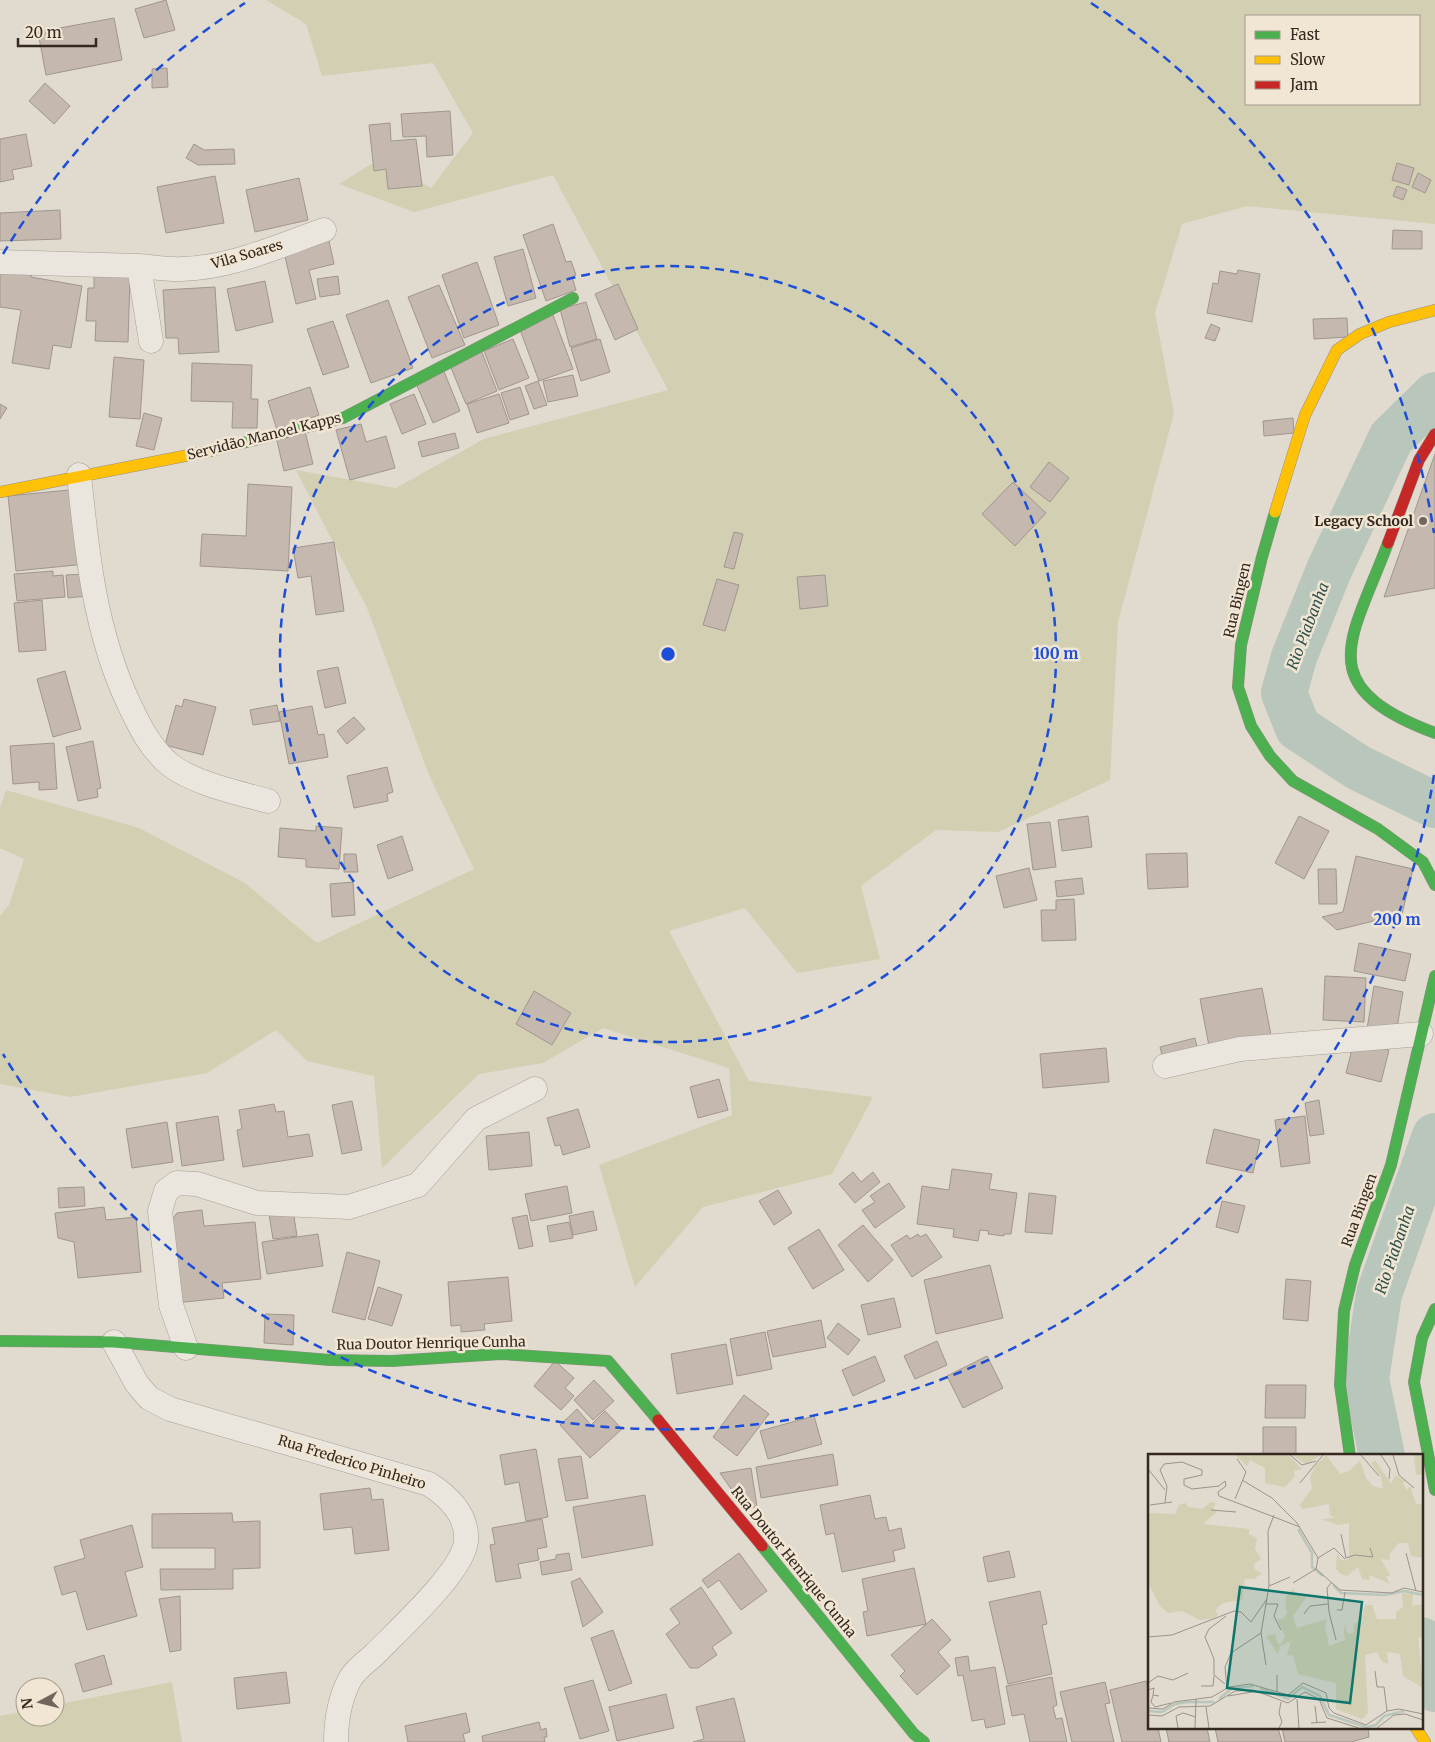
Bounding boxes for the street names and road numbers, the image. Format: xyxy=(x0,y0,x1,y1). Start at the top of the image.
street label: Vila Soares xyxy=(208,235,285,273)
street label: Servidão Manoel Kapps xyxy=(185,408,343,464)
street label: Rua Bingen xyxy=(1220,560,1254,640)
street label: Rua Bingen xyxy=(1337,1171,1381,1249)
street label: Rua Doutor Henrique Cunha xyxy=(336,1332,526,1354)
street label: Rua Frederico Pinheiro xyxy=(276,1431,428,1493)
street label: Rua Doutor Henrique Cunha xyxy=(727,1483,861,1642)

